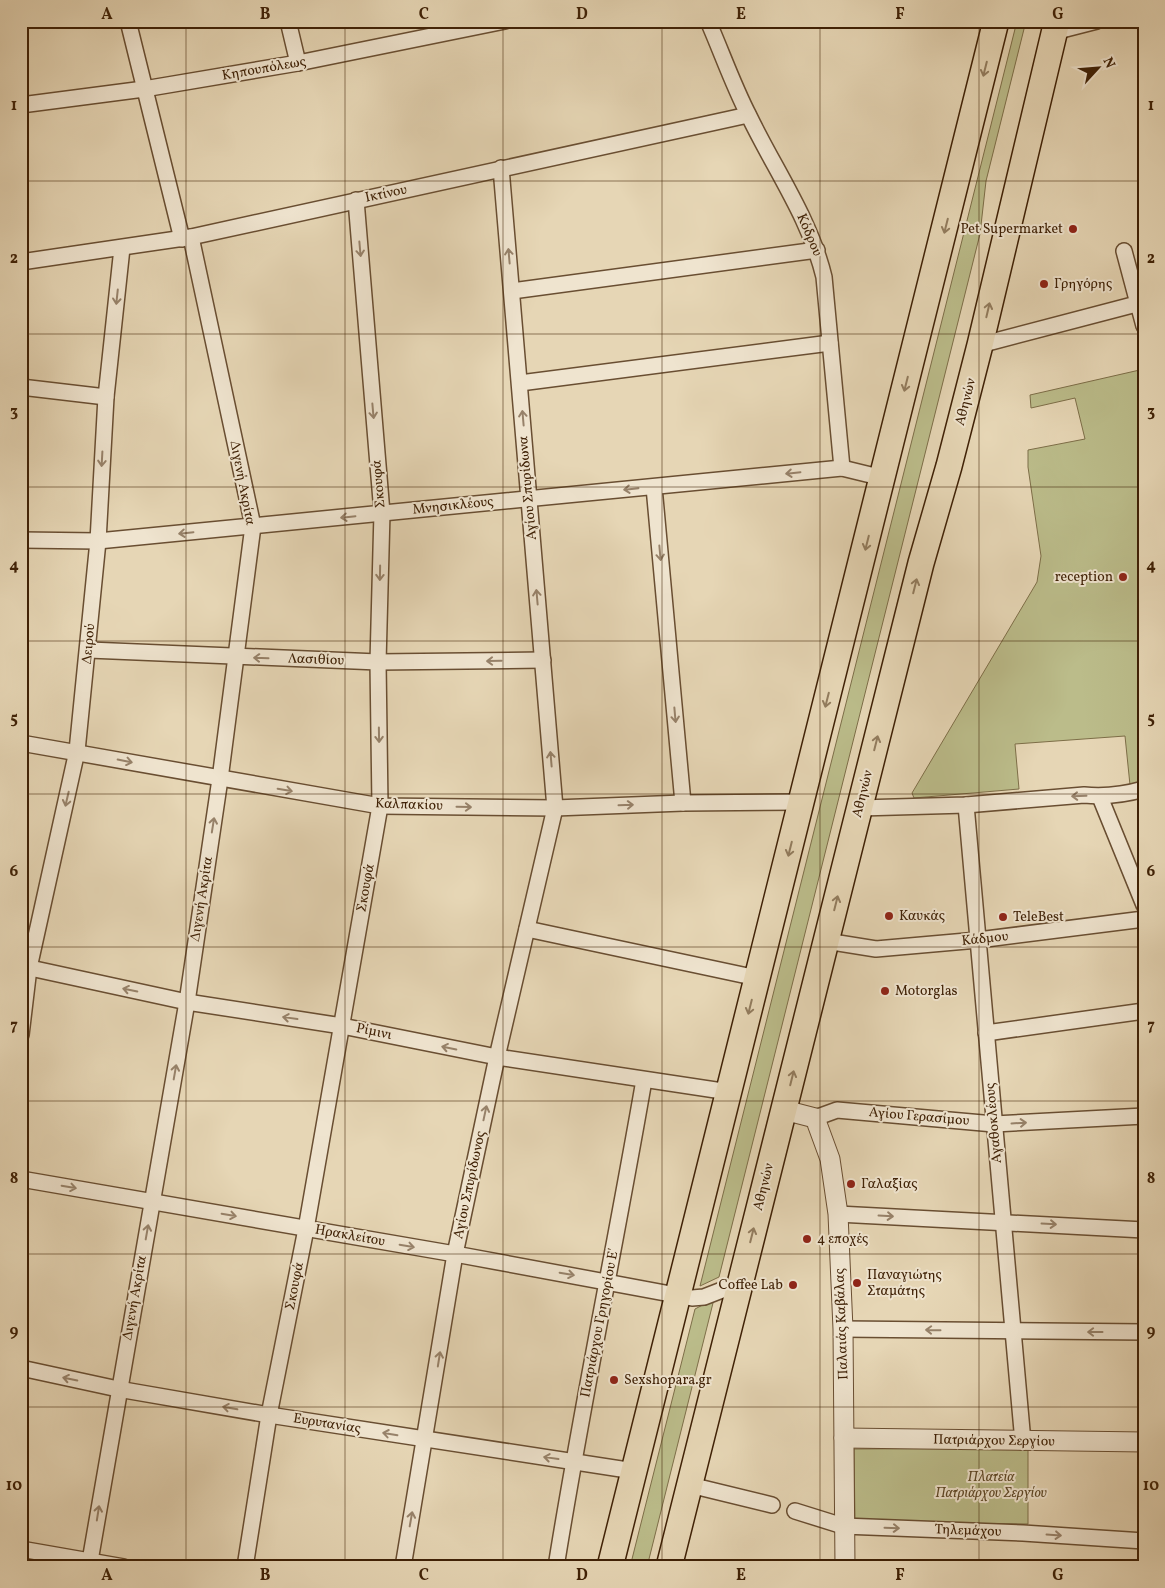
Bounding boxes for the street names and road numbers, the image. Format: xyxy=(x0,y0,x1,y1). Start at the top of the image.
street label: Κηπουπόλεως xyxy=(220,52,308,86)
street label: Ικτίνου xyxy=(363,180,409,208)
street label: Κόδρου xyxy=(791,211,827,260)
street label: Αθηνών xyxy=(951,376,981,428)
street label: Αγίου Σπυρίδωνα xyxy=(514,434,542,541)
street label: Διγενή Ακρίτα xyxy=(224,439,260,527)
street label: Σκουφά xyxy=(367,458,391,509)
street label: Μνησικλέους xyxy=(412,492,494,520)
street label: Δειρού xyxy=(78,623,100,665)
street label: Λασιθίου xyxy=(288,650,345,670)
street label: Αθηνών xyxy=(848,768,878,820)
street label: Καλπακίου xyxy=(375,794,444,816)
street label: Διγενή Ακρίτα xyxy=(186,855,218,943)
street label: Σκουφά xyxy=(352,862,380,913)
street label: Κάδμου xyxy=(961,927,1010,951)
street label: Ρίμινι xyxy=(354,1019,394,1045)
street label: Αγαθοκλέους xyxy=(981,1082,1007,1164)
street label: Αγίου Γερασίμου xyxy=(868,1103,970,1131)
street label: Αγίου Σπυρίδωνος xyxy=(449,1129,491,1241)
street label: Αθηνών xyxy=(749,1161,779,1213)
street label: Ηρακλείτου xyxy=(314,1221,387,1252)
street label: Πατριάρχου Γρηγορίου Ε' xyxy=(576,1247,624,1399)
street label: Διγενή Ακρίτα xyxy=(118,1254,152,1342)
street label: Σκουφά xyxy=(281,1260,309,1312)
street label: Παλαιάς Καβάλας xyxy=(831,1268,853,1380)
street label: Ευρυτανίας xyxy=(292,1409,362,1439)
street label: Πατριάρχου Σεργίου xyxy=(933,1430,1055,1452)
street label: Τηλεμάχου xyxy=(934,1520,1002,1542)

